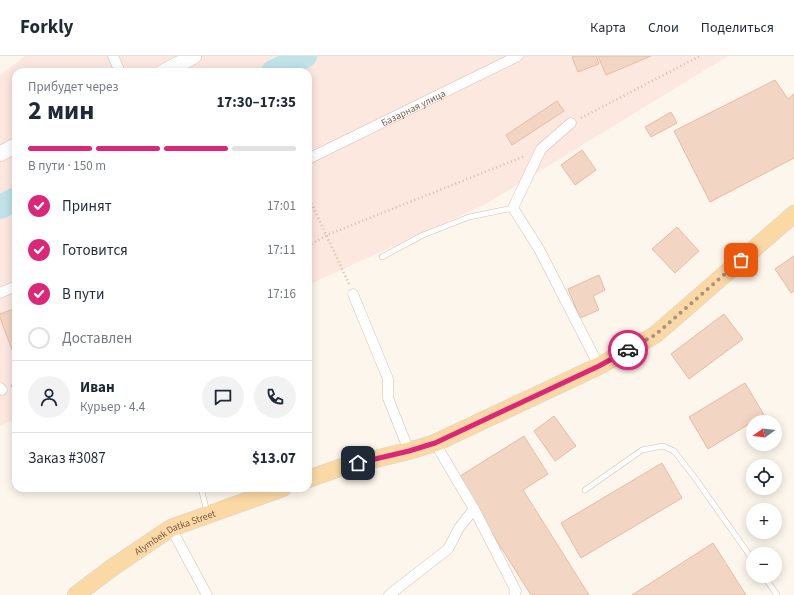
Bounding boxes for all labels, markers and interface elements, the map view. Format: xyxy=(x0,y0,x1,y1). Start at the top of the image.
text: Forkly xyxy=(20,14,73,41)
text: Карта xyxy=(590,18,626,38)
text: Слои xyxy=(648,18,679,38)
text: Поделиться xyxy=(701,18,774,38)
text: Прибудет через xyxy=(28,78,118,96)
street label: Базарная улица xyxy=(379,87,448,130)
text: 2 мин xyxy=(28,92,94,129)
text: 17:30–17:35 xyxy=(216,92,296,113)
text: В пути · 150 m xyxy=(28,157,106,175)
icon: check xyxy=(28,195,50,217)
text: Принят xyxy=(62,196,112,217)
text: 17:01 xyxy=(267,197,296,215)
icon: check xyxy=(28,239,50,261)
text: Готовится xyxy=(62,240,128,261)
text: 17:11 xyxy=(267,241,296,259)
pin xyxy=(724,243,758,277)
icon: bag xyxy=(730,249,752,271)
icon: check xyxy=(28,283,50,305)
text: В пути xyxy=(62,284,105,305)
text: 17:16 xyxy=(267,285,296,303)
text: Доставлен xyxy=(62,328,132,349)
courier xyxy=(608,330,648,370)
icon: car xyxy=(617,339,639,361)
button: person xyxy=(28,376,70,418)
button: chat xyxy=(202,376,244,418)
button: phone xyxy=(254,376,296,418)
text: Иван xyxy=(80,377,115,398)
text: Курьер · 4.4 xyxy=(80,398,145,416)
north arrow xyxy=(746,415,782,451)
map controls xyxy=(746,415,782,583)
pin xyxy=(341,446,375,480)
text: Заказ #3087 xyxy=(28,448,106,469)
text: $13.07 xyxy=(252,448,296,469)
icon: home xyxy=(347,452,369,474)
button: locate xyxy=(746,459,782,495)
button: + xyxy=(746,503,782,539)
street label: Alymbek Datka Street xyxy=(132,506,218,559)
button: − xyxy=(746,547,782,583)

